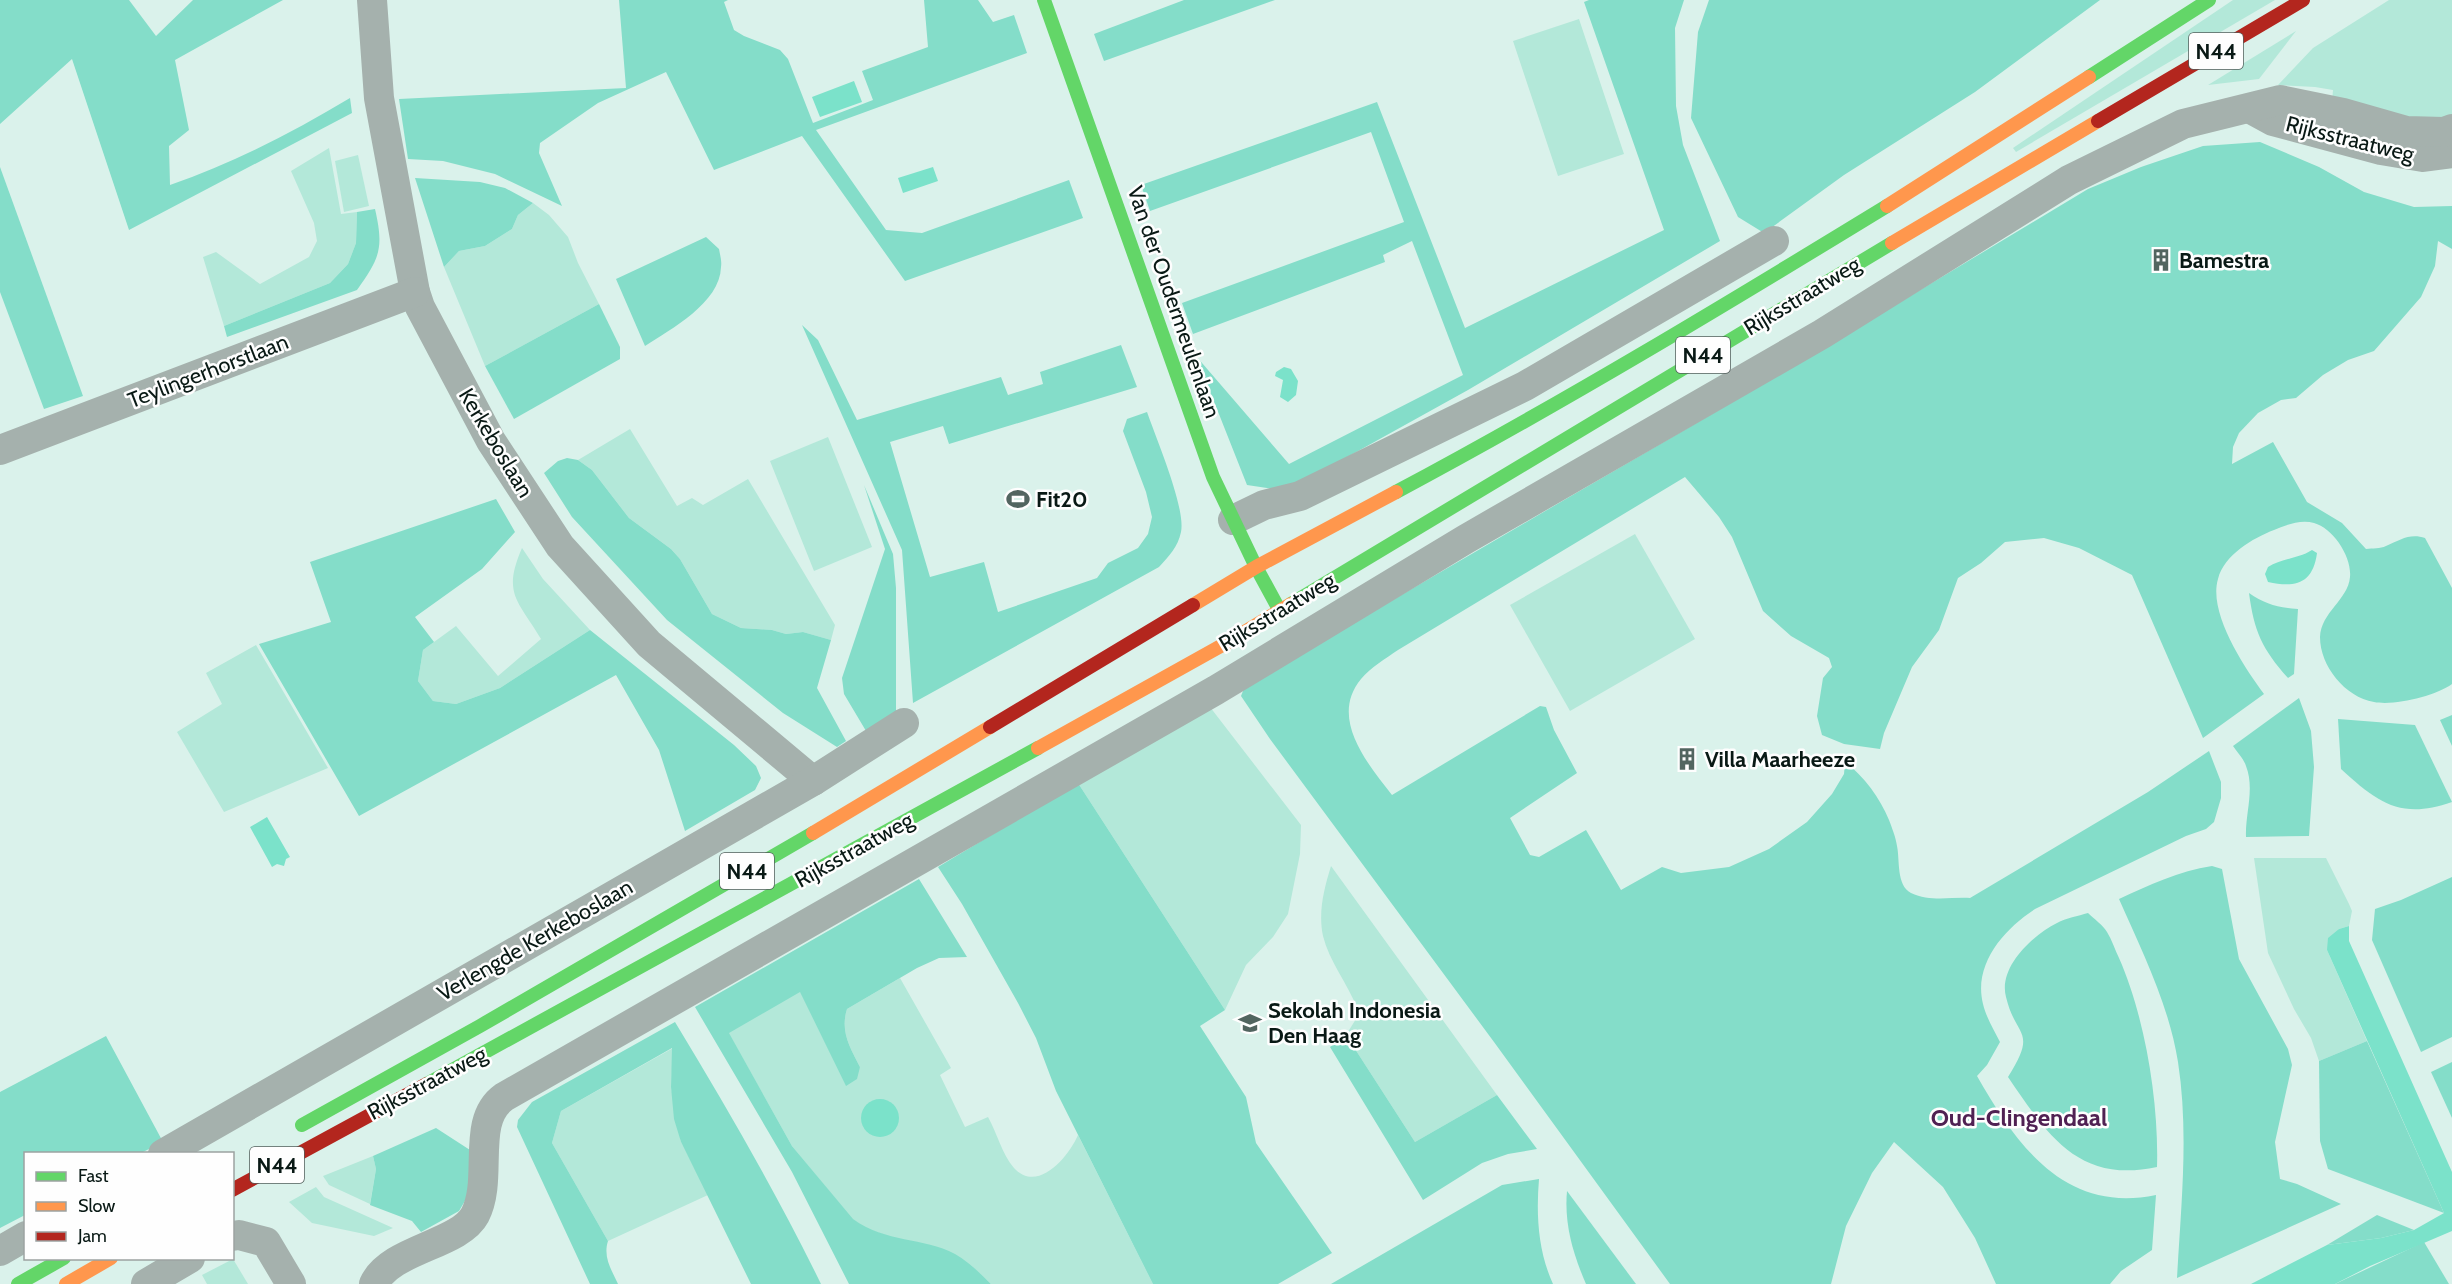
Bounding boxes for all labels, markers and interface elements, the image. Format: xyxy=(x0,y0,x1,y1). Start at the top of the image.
road number: N44 xyxy=(2189,33,2243,69)
street label: Rijksstraatweg xyxy=(2283,110,2418,168)
street label: Van der Oudermeulenlaan xyxy=(1122,182,1226,422)
building icon: Bamestra xyxy=(2148,247,2174,273)
place label: Bamestra xyxy=(2179,247,2269,274)
street label: Rijksstraatweg xyxy=(1739,250,1866,341)
street label: Teylingerhorstlaan xyxy=(124,328,292,414)
road number: N44 xyxy=(1676,337,1730,373)
street label: Kerkeboslaan xyxy=(453,384,539,502)
sports icon: Fit20 xyxy=(1005,486,1031,512)
place label: Fit20 xyxy=(1036,486,1087,513)
street label: Rijksstraatweg xyxy=(1214,566,1341,657)
building icon: Villa Maarheeze xyxy=(1674,746,1700,772)
place label: Villa Maarheeze xyxy=(1705,746,1855,773)
street label: Rijksstraatweg xyxy=(790,806,919,894)
road number: N44 xyxy=(720,853,774,889)
street label: Verlengde Kerkeboslaan xyxy=(433,873,637,1007)
place label: Sekolah Indonesia Den Haag xyxy=(1268,997,1441,1049)
school or university icon: Sekolah Indonesia Den Haag xyxy=(1237,1010,1263,1036)
street label: Rijksstraatweg xyxy=(363,1040,492,1126)
district label: Oud-Clingendaal xyxy=(1931,1103,2107,1132)
road number: N44 xyxy=(250,1147,304,1183)
legend xyxy=(24,1152,234,1260)
text: Fast xyxy=(78,1165,109,1187)
text: Slow xyxy=(78,1195,115,1217)
text: Jam xyxy=(77,1225,107,1247)

